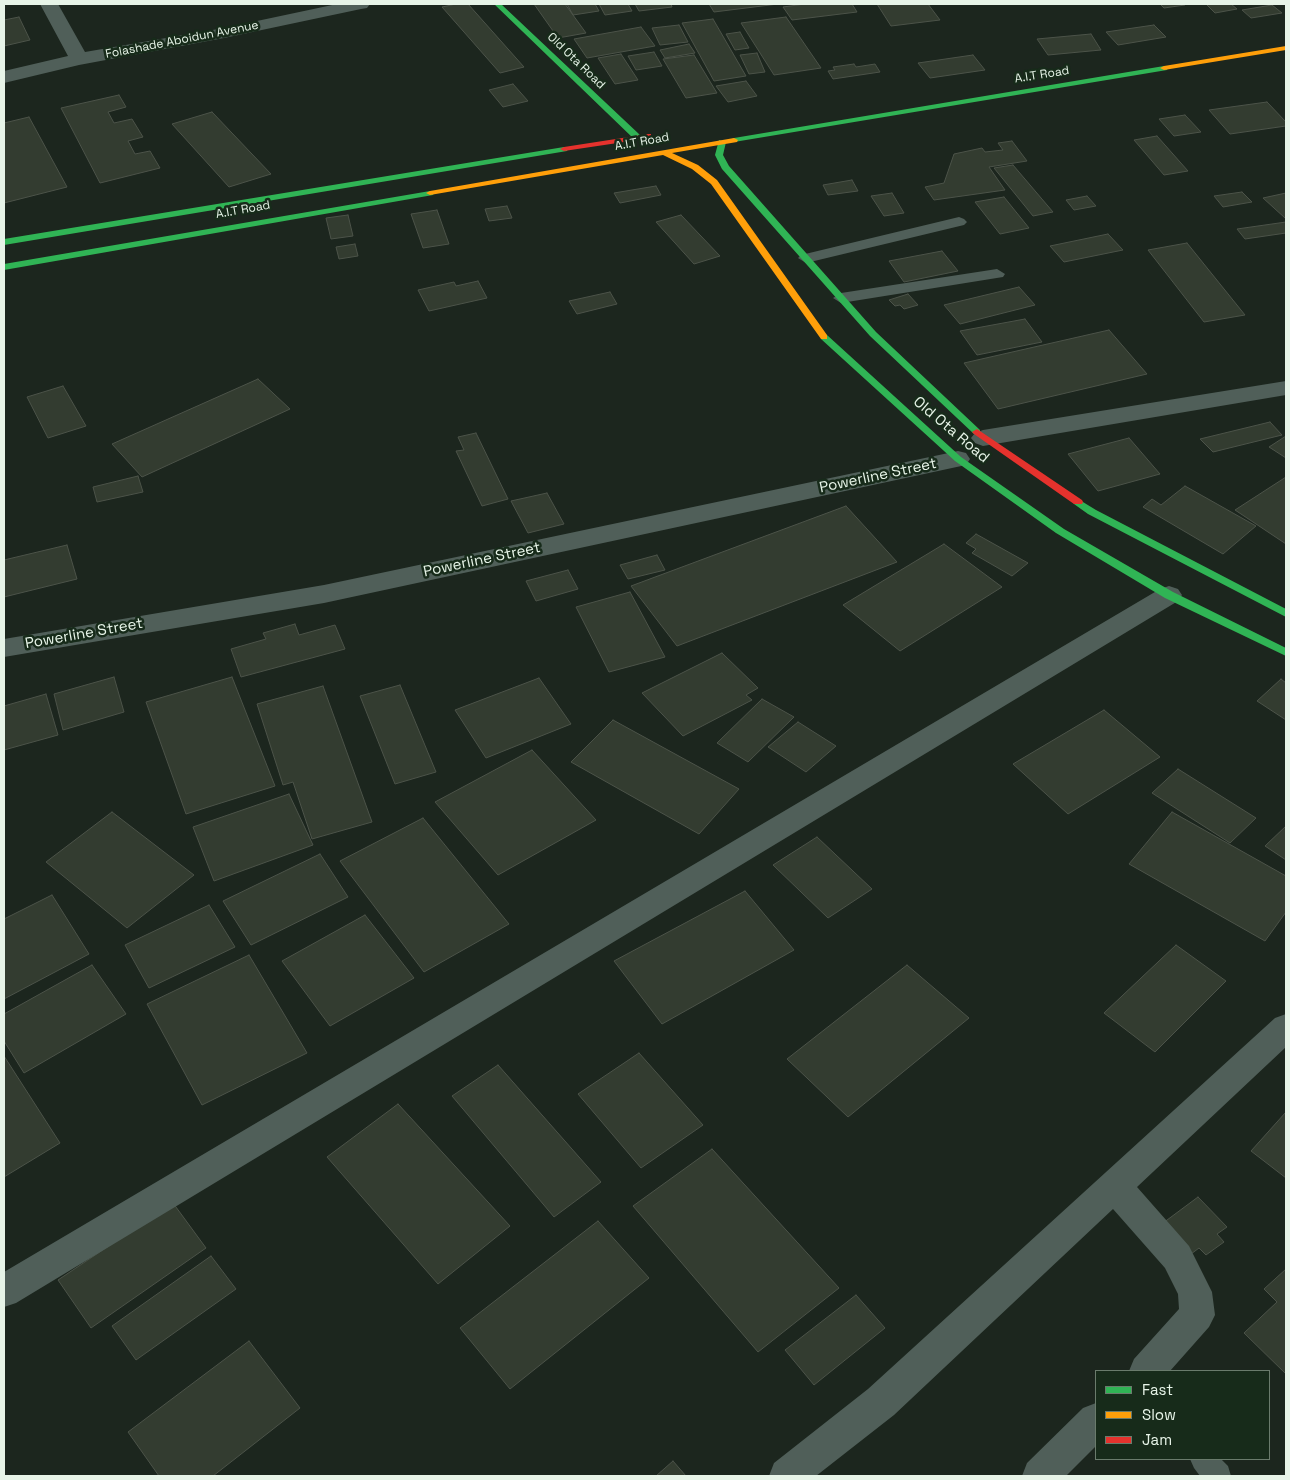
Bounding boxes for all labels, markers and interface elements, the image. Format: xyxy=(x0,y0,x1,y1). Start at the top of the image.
street label: Folashade Aboidun Avenue xyxy=(104,18,260,62)
street label: Old Ota Road xyxy=(544,30,608,92)
street label: A.I.T Road xyxy=(1014,64,1070,86)
street label: A.I.T Road xyxy=(614,130,670,154)
street label: A.I.T Road xyxy=(215,198,271,222)
street label: Old Ota Road xyxy=(909,393,993,467)
street label: Powerline Street xyxy=(818,455,938,497)
street label: Powerline Street xyxy=(422,539,542,581)
street label: Powerline Street xyxy=(24,615,144,653)
legend xyxy=(1095,1370,1270,1460)
text: Fast xyxy=(1142,1380,1173,1399)
text: Slow xyxy=(1142,1405,1176,1424)
text: Jam xyxy=(1142,1430,1172,1449)

